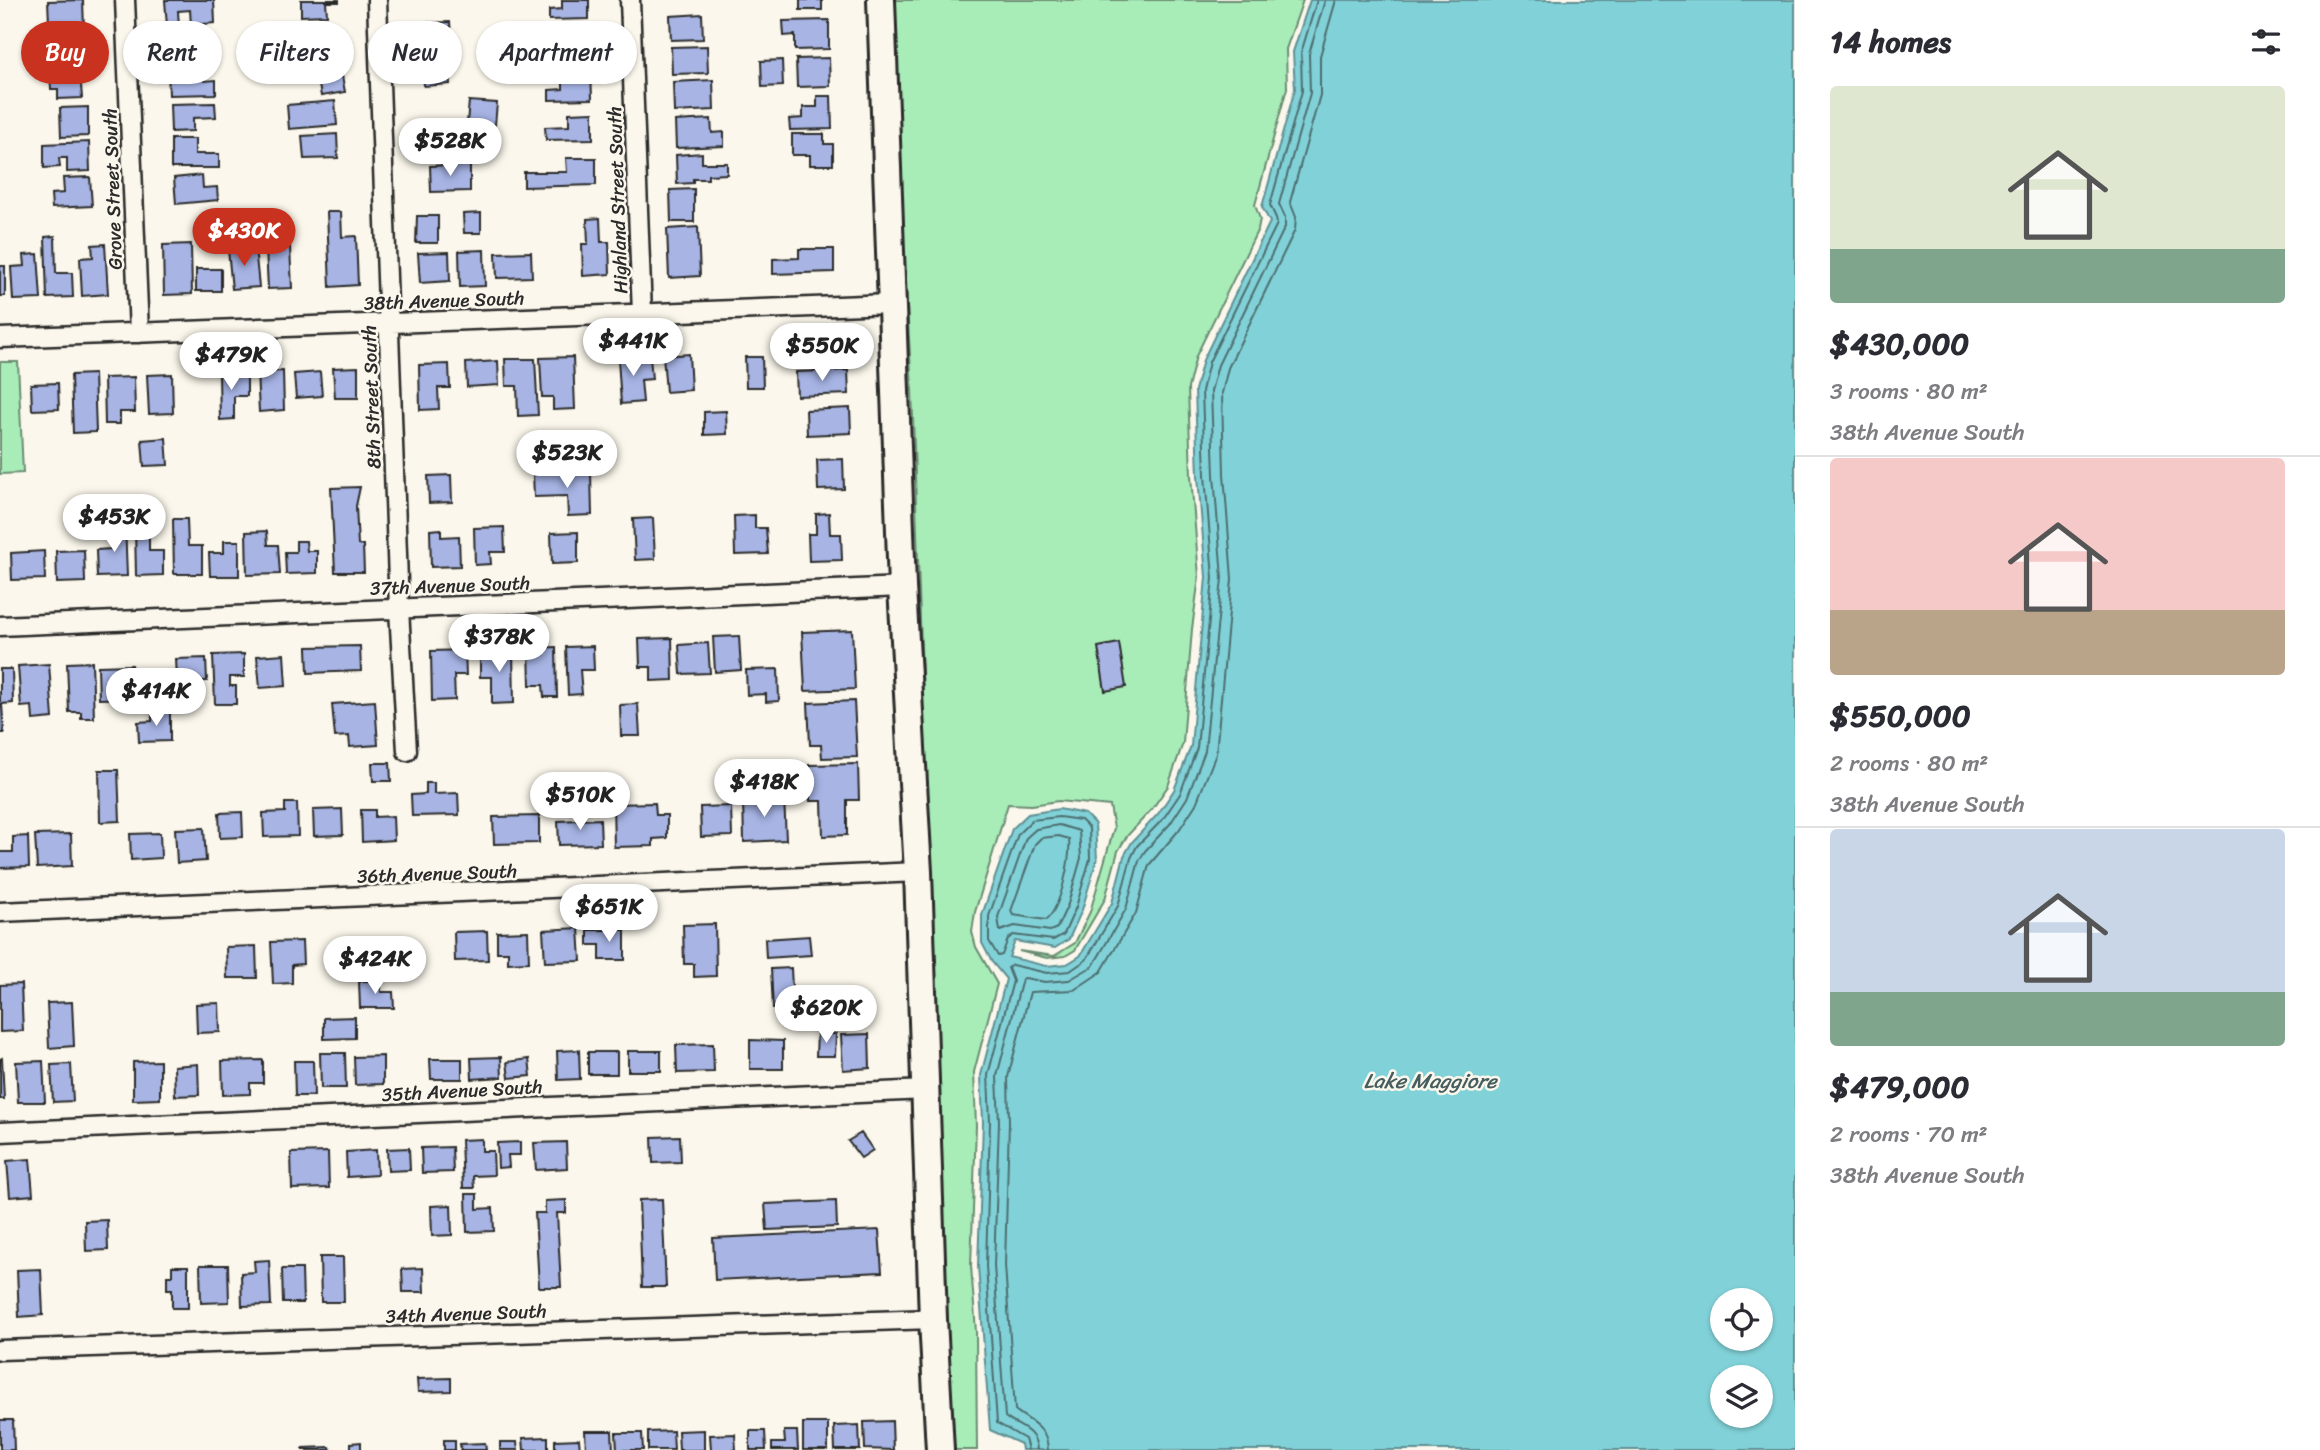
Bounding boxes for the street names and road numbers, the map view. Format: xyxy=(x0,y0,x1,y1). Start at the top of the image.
street label: Highland Street South xyxy=(598,106,637,294)
street label: Grove Street South xyxy=(93,108,132,270)
street label: 38th Avenue South xyxy=(363,281,525,320)
street label: 8th Street South xyxy=(352,324,391,469)
street label: 37th Avenue South xyxy=(369,566,531,605)
street label: 36th Avenue South xyxy=(356,854,518,893)
street label: 35th Avenue South xyxy=(381,1070,543,1111)
street label: 34th Avenue South xyxy=(385,1294,547,1333)

